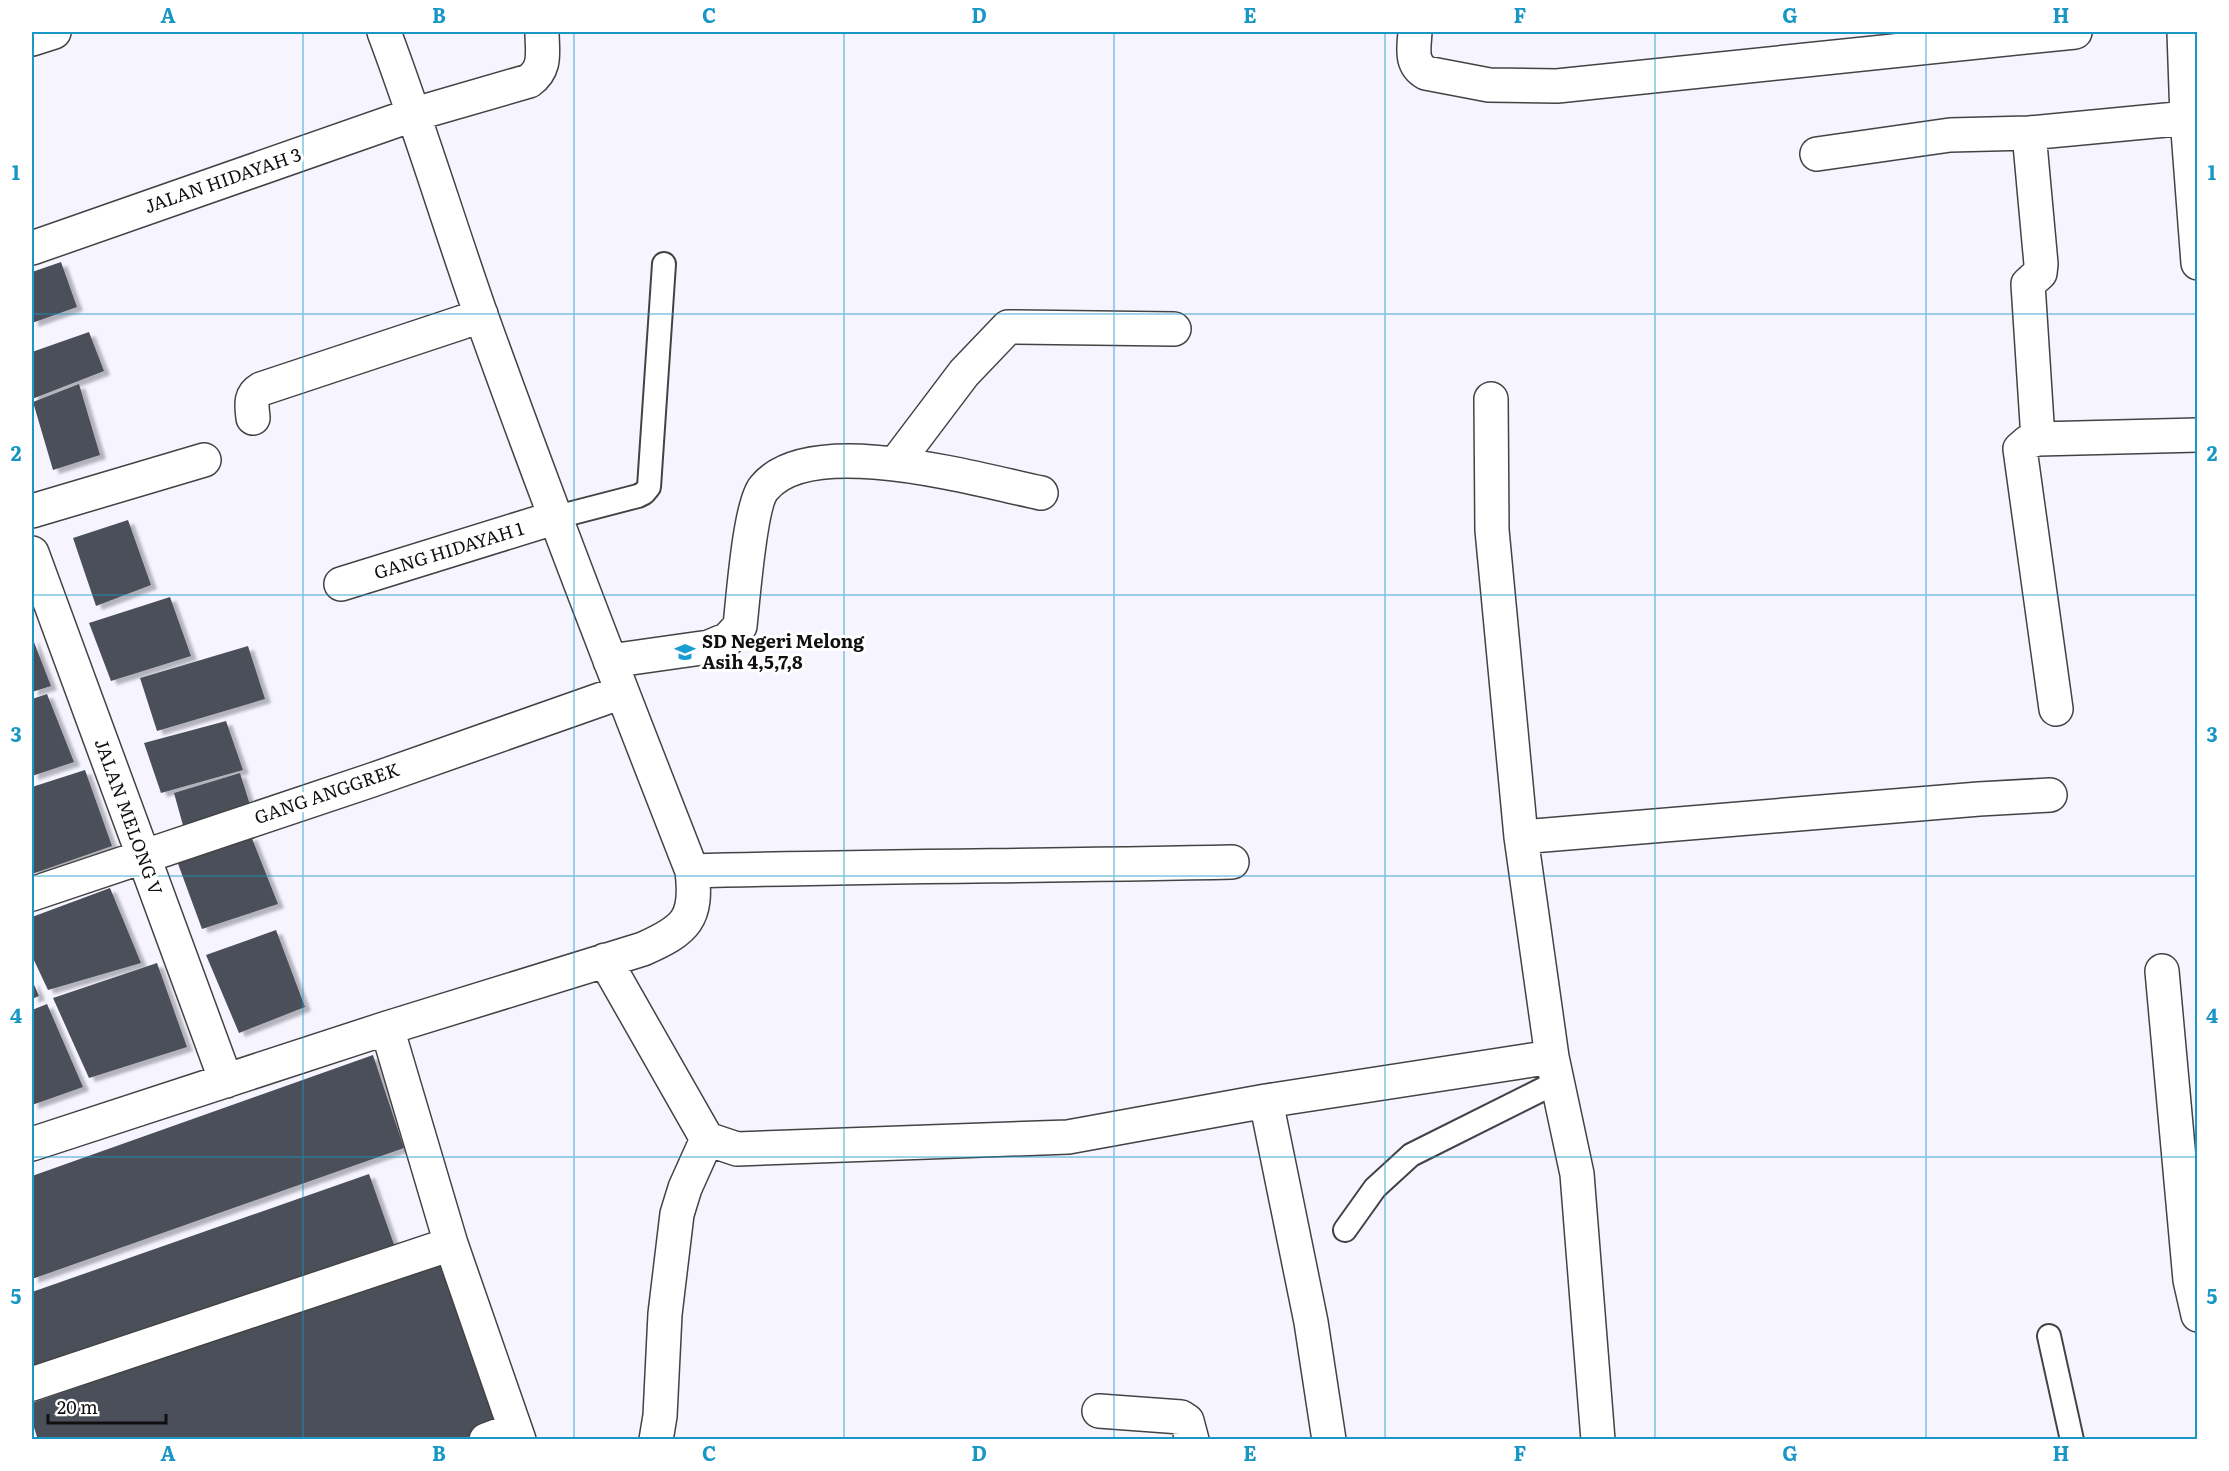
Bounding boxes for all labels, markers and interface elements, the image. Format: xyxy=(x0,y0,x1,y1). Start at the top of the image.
text: A xyxy=(160,0,176,29)
text: B xyxy=(432,0,446,29)
text: C xyxy=(702,0,716,29)
text: D xyxy=(971,0,987,29)
text: E xyxy=(1243,0,1257,29)
text: F xyxy=(1514,0,1527,29)
text: G xyxy=(1782,0,1798,29)
text: H xyxy=(2053,0,2069,29)
street label: JALAN HIDAYAH 3 xyxy=(140,140,305,219)
text: 1 xyxy=(12,156,20,186)
text: 1 xyxy=(2208,156,2216,186)
text: 2 xyxy=(11,437,22,467)
text: 2 xyxy=(2207,437,2218,467)
street label: GANG HIDAYAH 1 xyxy=(370,514,527,585)
place label: SD Negeri Melong Asih 4,5,7,8 xyxy=(702,627,865,675)
school or university icon: SD Negeri Melong Asih 4,5,7,8 xyxy=(673,640,697,664)
text: 3 xyxy=(10,718,22,748)
text: 3 xyxy=(2206,718,2218,748)
street label: JALAN MELONG V xyxy=(89,734,170,899)
street label: GANG ANGGREK xyxy=(250,755,403,830)
text: 4 xyxy=(10,999,22,1029)
text: 4 xyxy=(2206,999,2218,1029)
text: 5 xyxy=(11,1280,22,1310)
text: 5 xyxy=(2207,1280,2218,1310)
scale bar xyxy=(48,1387,166,1425)
text: 20 m xyxy=(57,1393,98,1420)
text: A xyxy=(160,1437,176,1467)
text: B xyxy=(432,1437,446,1467)
text: C xyxy=(702,1437,716,1467)
text: D xyxy=(971,1437,987,1467)
text: E xyxy=(1243,1437,1257,1467)
text: F xyxy=(1514,1437,1527,1467)
text: G xyxy=(1782,1437,1798,1467)
text: H xyxy=(2053,1437,2069,1467)

